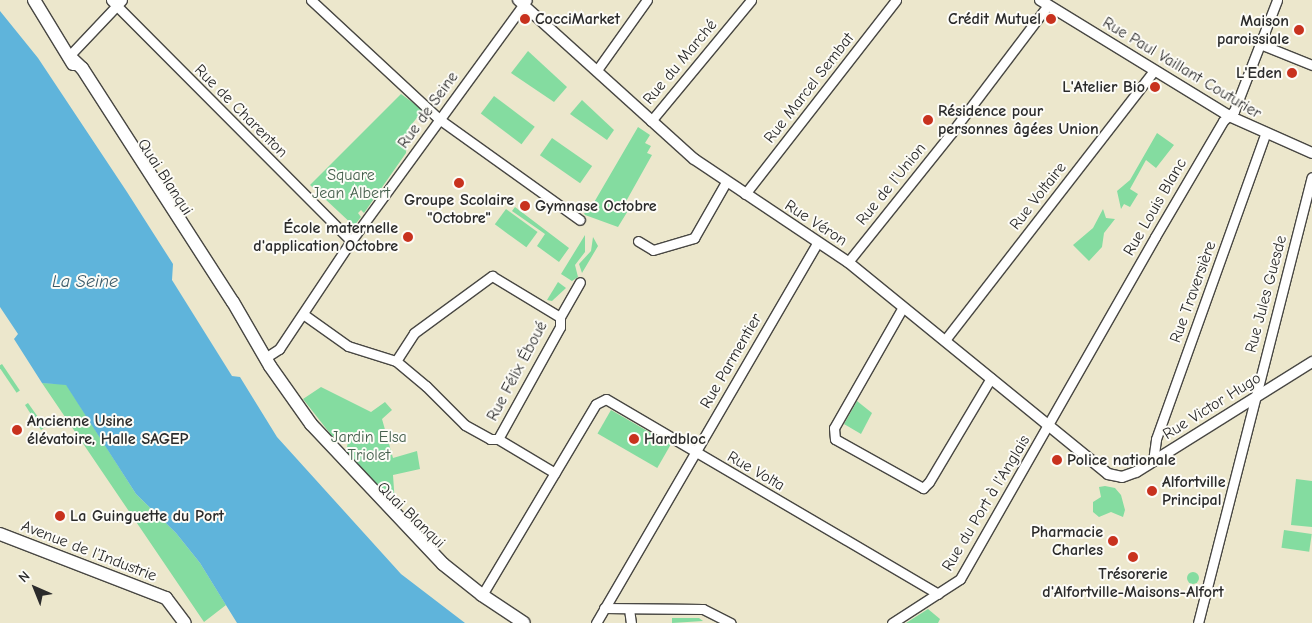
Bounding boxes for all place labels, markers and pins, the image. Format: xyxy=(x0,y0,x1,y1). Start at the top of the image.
place label: CocciMarket xyxy=(535,9,620,29)
place label: Crédit Mutuel xyxy=(948,9,1041,29)
place label: Maison paroissiale xyxy=(1217,11,1289,49)
marker: CocciMarket xyxy=(519,13,531,25)
marker: Crédit Mutuel xyxy=(1045,13,1057,25)
marker: Maison paroissiale xyxy=(1293,24,1305,36)
place label: L'Eden xyxy=(1236,63,1282,83)
marker: L'Eden xyxy=(1286,67,1298,79)
place label: L'Atelier Bio xyxy=(1062,77,1145,97)
marker: L'Atelier Bio xyxy=(1149,81,1161,93)
place label: Résidence pour personnes âgées Union xyxy=(938,101,1099,139)
marker: Résidence pour personnes âgées Union xyxy=(922,114,934,126)
marker: Groupe Scolaire "Octobre" xyxy=(453,177,465,189)
place label: Groupe Scolaire "Octobre" xyxy=(404,190,514,228)
place label: Gymnase Octobre xyxy=(535,196,657,216)
marker: Gymnase Octobre xyxy=(519,200,531,212)
place label: École maternelle d'application Octobre xyxy=(253,218,398,256)
marker: École maternelle d'application Octobre xyxy=(402,231,414,243)
place label: Ancienne Usine élévatoire, Halle SAGEP xyxy=(27,411,188,449)
marker: Ancienne Usine élévatoire, Halle SAGEP xyxy=(11,424,23,436)
place label: Hardbloc xyxy=(644,429,706,449)
marker: Hardbloc xyxy=(628,433,640,445)
place label: Police nationale xyxy=(1067,450,1176,470)
marker: Police nationale xyxy=(1051,454,1063,466)
place label: Alfortville Principal xyxy=(1162,472,1225,510)
marker: Alfortville Principal xyxy=(1146,485,1158,497)
place label: La Guinguette du Port xyxy=(70,506,224,526)
marker: La Guinguette du Port xyxy=(54,510,66,522)
place label: Pharmacie Charles xyxy=(1031,522,1103,560)
marker: Pharmacie Charles xyxy=(1107,535,1119,547)
marker: Trésorerie d'Alfortville-Maisons-Alfort xyxy=(1127,551,1139,563)
place label: Trésorerie d'Alfortville-Maisons-Alfort xyxy=(1042,564,1224,602)

